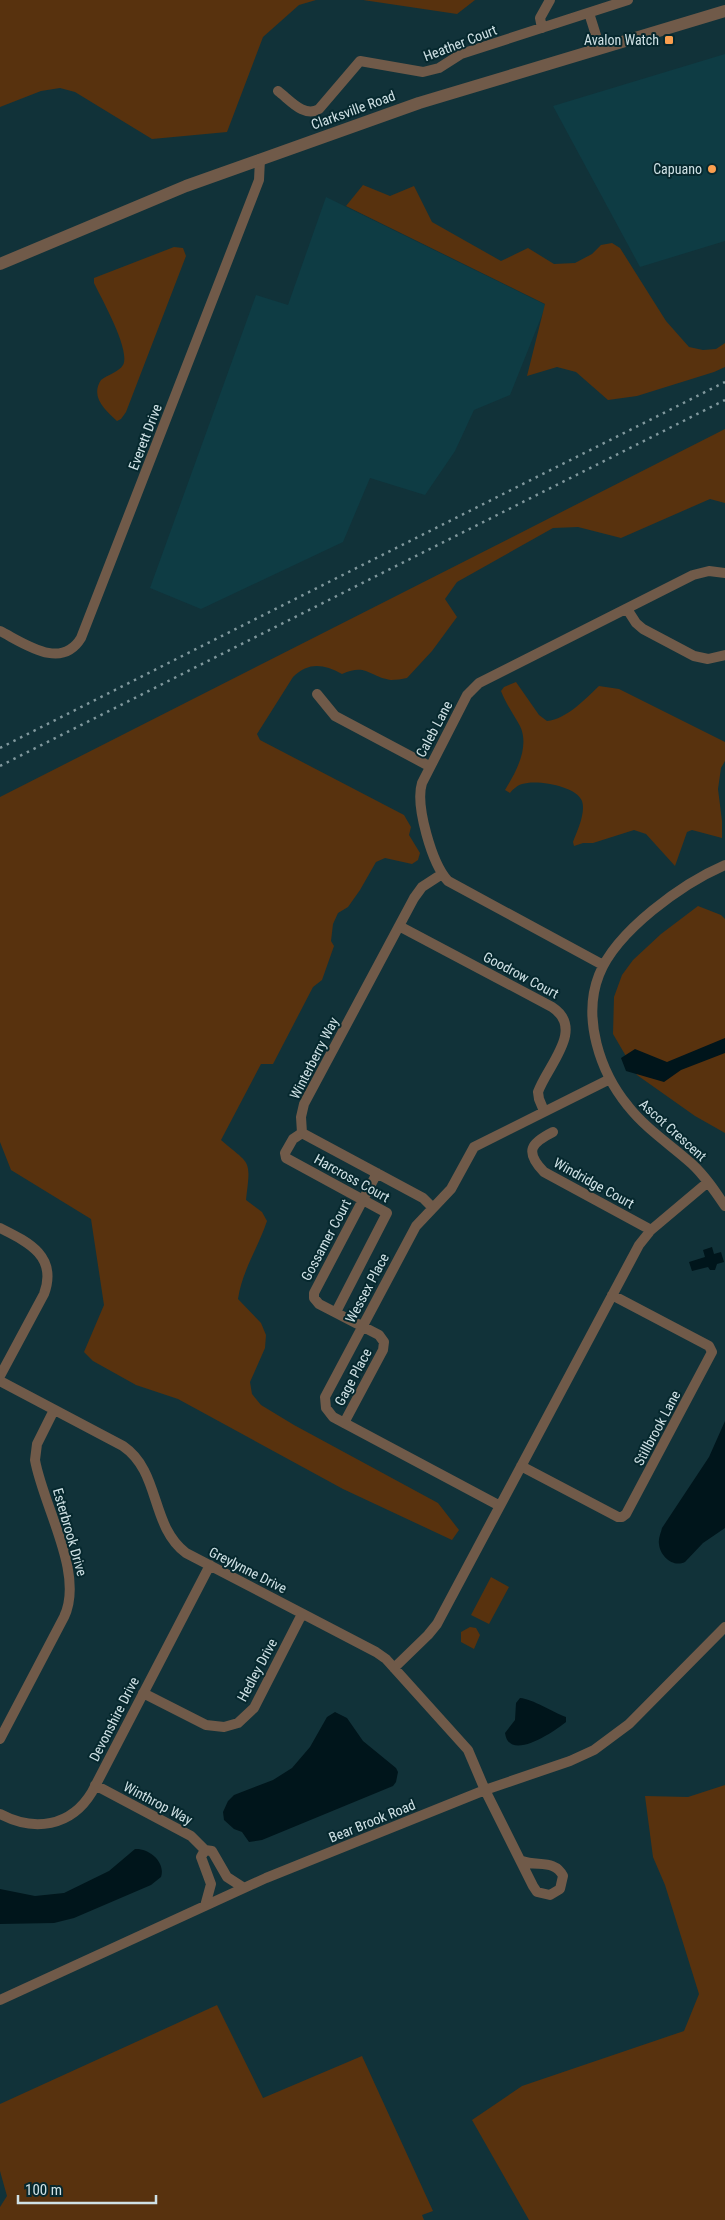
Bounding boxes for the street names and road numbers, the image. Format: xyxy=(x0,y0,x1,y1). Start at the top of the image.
street label: Heather Court xyxy=(421,22,499,64)
street label: Clarksville Road xyxy=(309,87,397,133)
street label: Everett Drive xyxy=(125,401,165,472)
street label: Caleb Lane xyxy=(413,698,456,760)
street label: Goodrow Court xyxy=(480,948,562,1002)
street label: Winterberry Way xyxy=(287,1014,342,1102)
street label: Ascot Crescent xyxy=(636,1096,710,1164)
street label: Harcross Court xyxy=(312,1151,392,1205)
street label: Windridge Court xyxy=(551,1154,637,1212)
street label: Gossamer Court xyxy=(298,1197,354,1283)
street label: Wessex Place xyxy=(342,1250,392,1325)
street label: Gage Place xyxy=(331,1345,375,1408)
street label: Stillbrook Lane xyxy=(631,1387,684,1468)
street label: Esterbrook Drive xyxy=(50,1486,90,1578)
street label: Greylynne Drive xyxy=(206,1544,290,1597)
street label: Hedley Drive xyxy=(234,1635,280,1704)
street label: Devonshire Drive xyxy=(86,1674,142,1764)
street label: Winthrop Way xyxy=(121,1778,195,1828)
street label: Bear Brook Road xyxy=(326,1796,418,1846)

